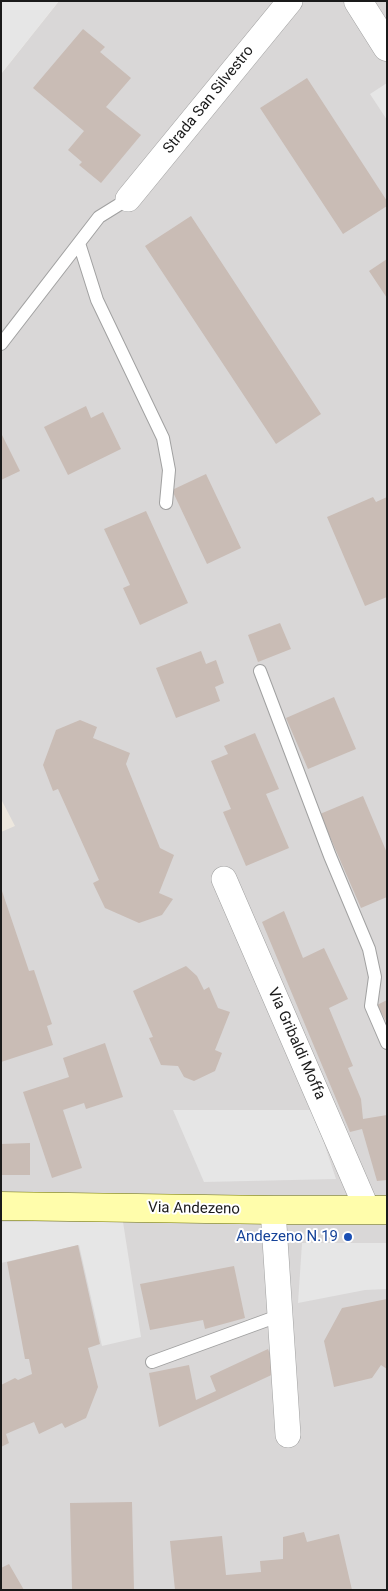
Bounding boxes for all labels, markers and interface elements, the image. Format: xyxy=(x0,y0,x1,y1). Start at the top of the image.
street label: Strada San Silvestro xyxy=(160,42,258,158)
street label: Via Gribaldi Moffa xyxy=(263,985,329,1103)
street label: Via Andezeno xyxy=(148,1199,240,1219)
place label: Andezeno N.19 xyxy=(236,1228,338,1246)
marker: Andezeno N.19 xyxy=(342,1231,354,1243)

